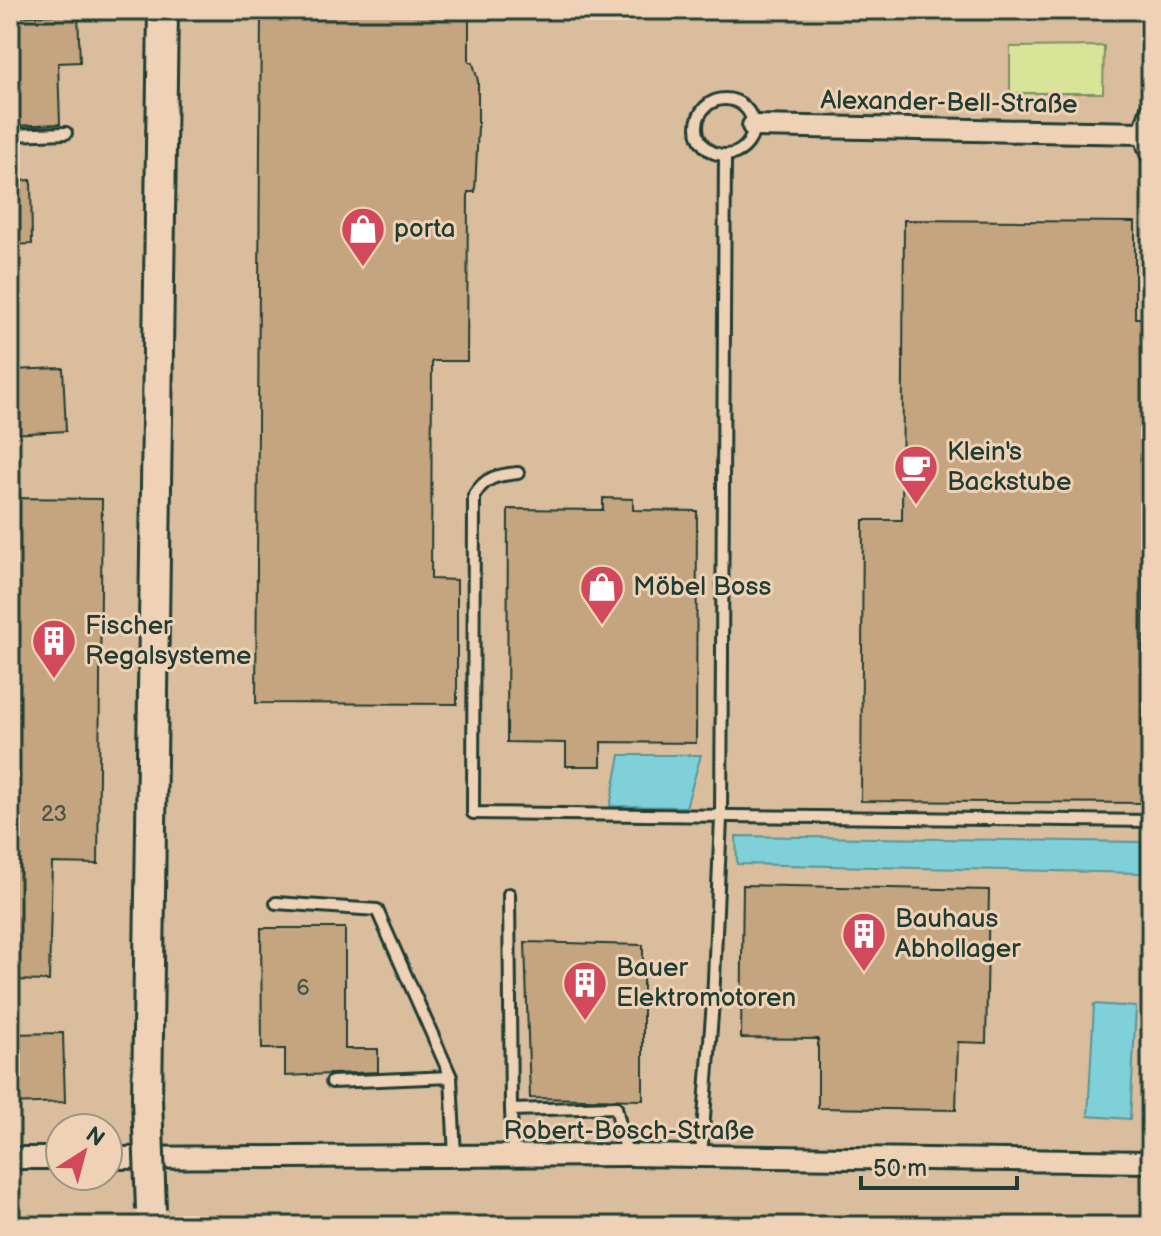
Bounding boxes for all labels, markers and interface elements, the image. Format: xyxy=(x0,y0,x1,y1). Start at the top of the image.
street label: Alexander-Bell-Straße xyxy=(820,85,1078,121)
shop icon: porta xyxy=(339,205,387,268)
place label: porta xyxy=(394,214,455,245)
place label: Klein's Backstube xyxy=(947,437,1071,498)
cafe icon: Klein's Backstube xyxy=(892,443,940,506)
shop icon: Möbel Boss xyxy=(578,563,626,626)
place label: Möbel Boss xyxy=(633,572,771,603)
place label: Fischer Regalsysteme xyxy=(85,611,251,672)
building icon: Fischer Regalsysteme xyxy=(30,617,78,680)
house number: 23 xyxy=(41,801,67,828)
place label: Bauhaus Abhollager xyxy=(895,904,1021,965)
building icon: Bauhaus Abhollager xyxy=(840,910,888,973)
place label: Bauer Elektromotoren xyxy=(616,953,796,1014)
building icon: Bauer Elektromotoren xyxy=(561,959,609,1022)
house number: 6 xyxy=(296,975,310,1002)
north arrow xyxy=(44,1112,124,1192)
street label: Robert-Bosch-Straße xyxy=(504,1116,754,1147)
text: N xyxy=(80,1121,109,1153)
scale bar xyxy=(861,1140,1017,1190)
text: 50 m xyxy=(873,1154,927,1183)

